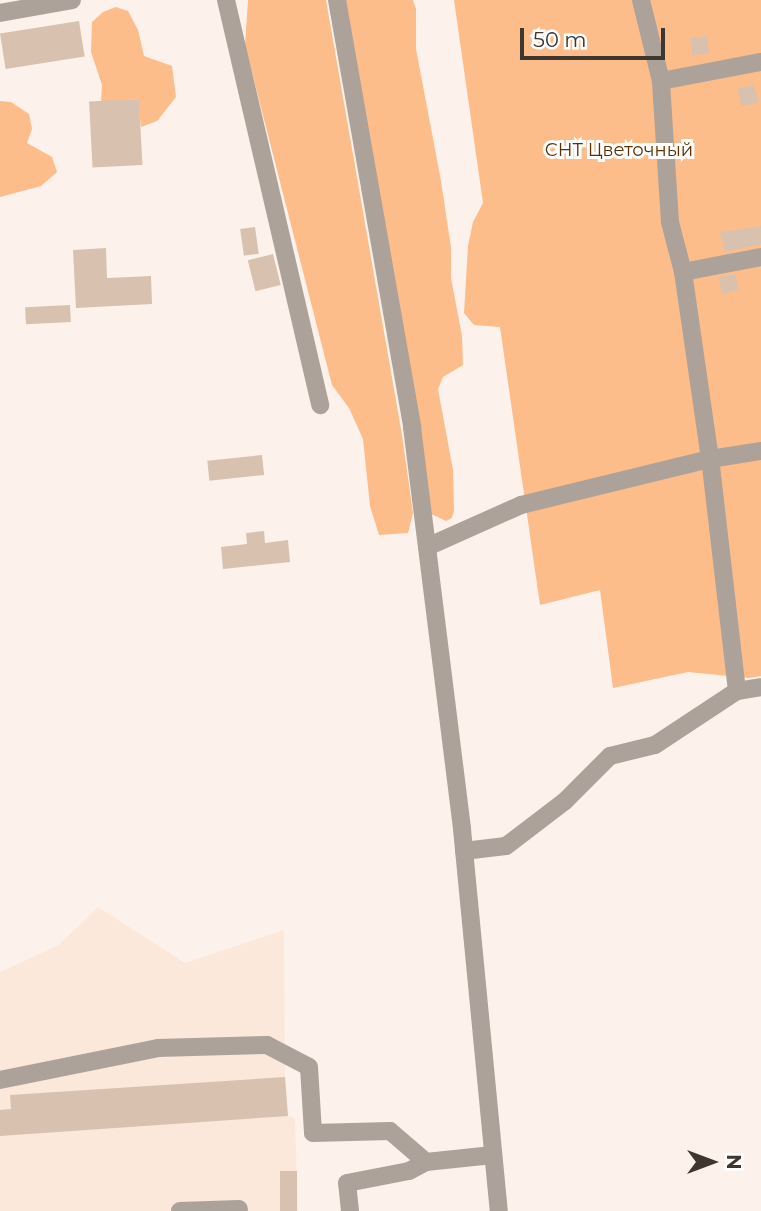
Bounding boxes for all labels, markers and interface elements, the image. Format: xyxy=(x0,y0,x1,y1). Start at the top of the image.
scale bar xyxy=(523,14,668,58)
text: 50 m xyxy=(533,27,587,52)
park label: СНТ Цветочный xyxy=(545,139,693,161)
north arrow xyxy=(677,1127,747,1197)
text: N xyxy=(722,1154,745,1170)

